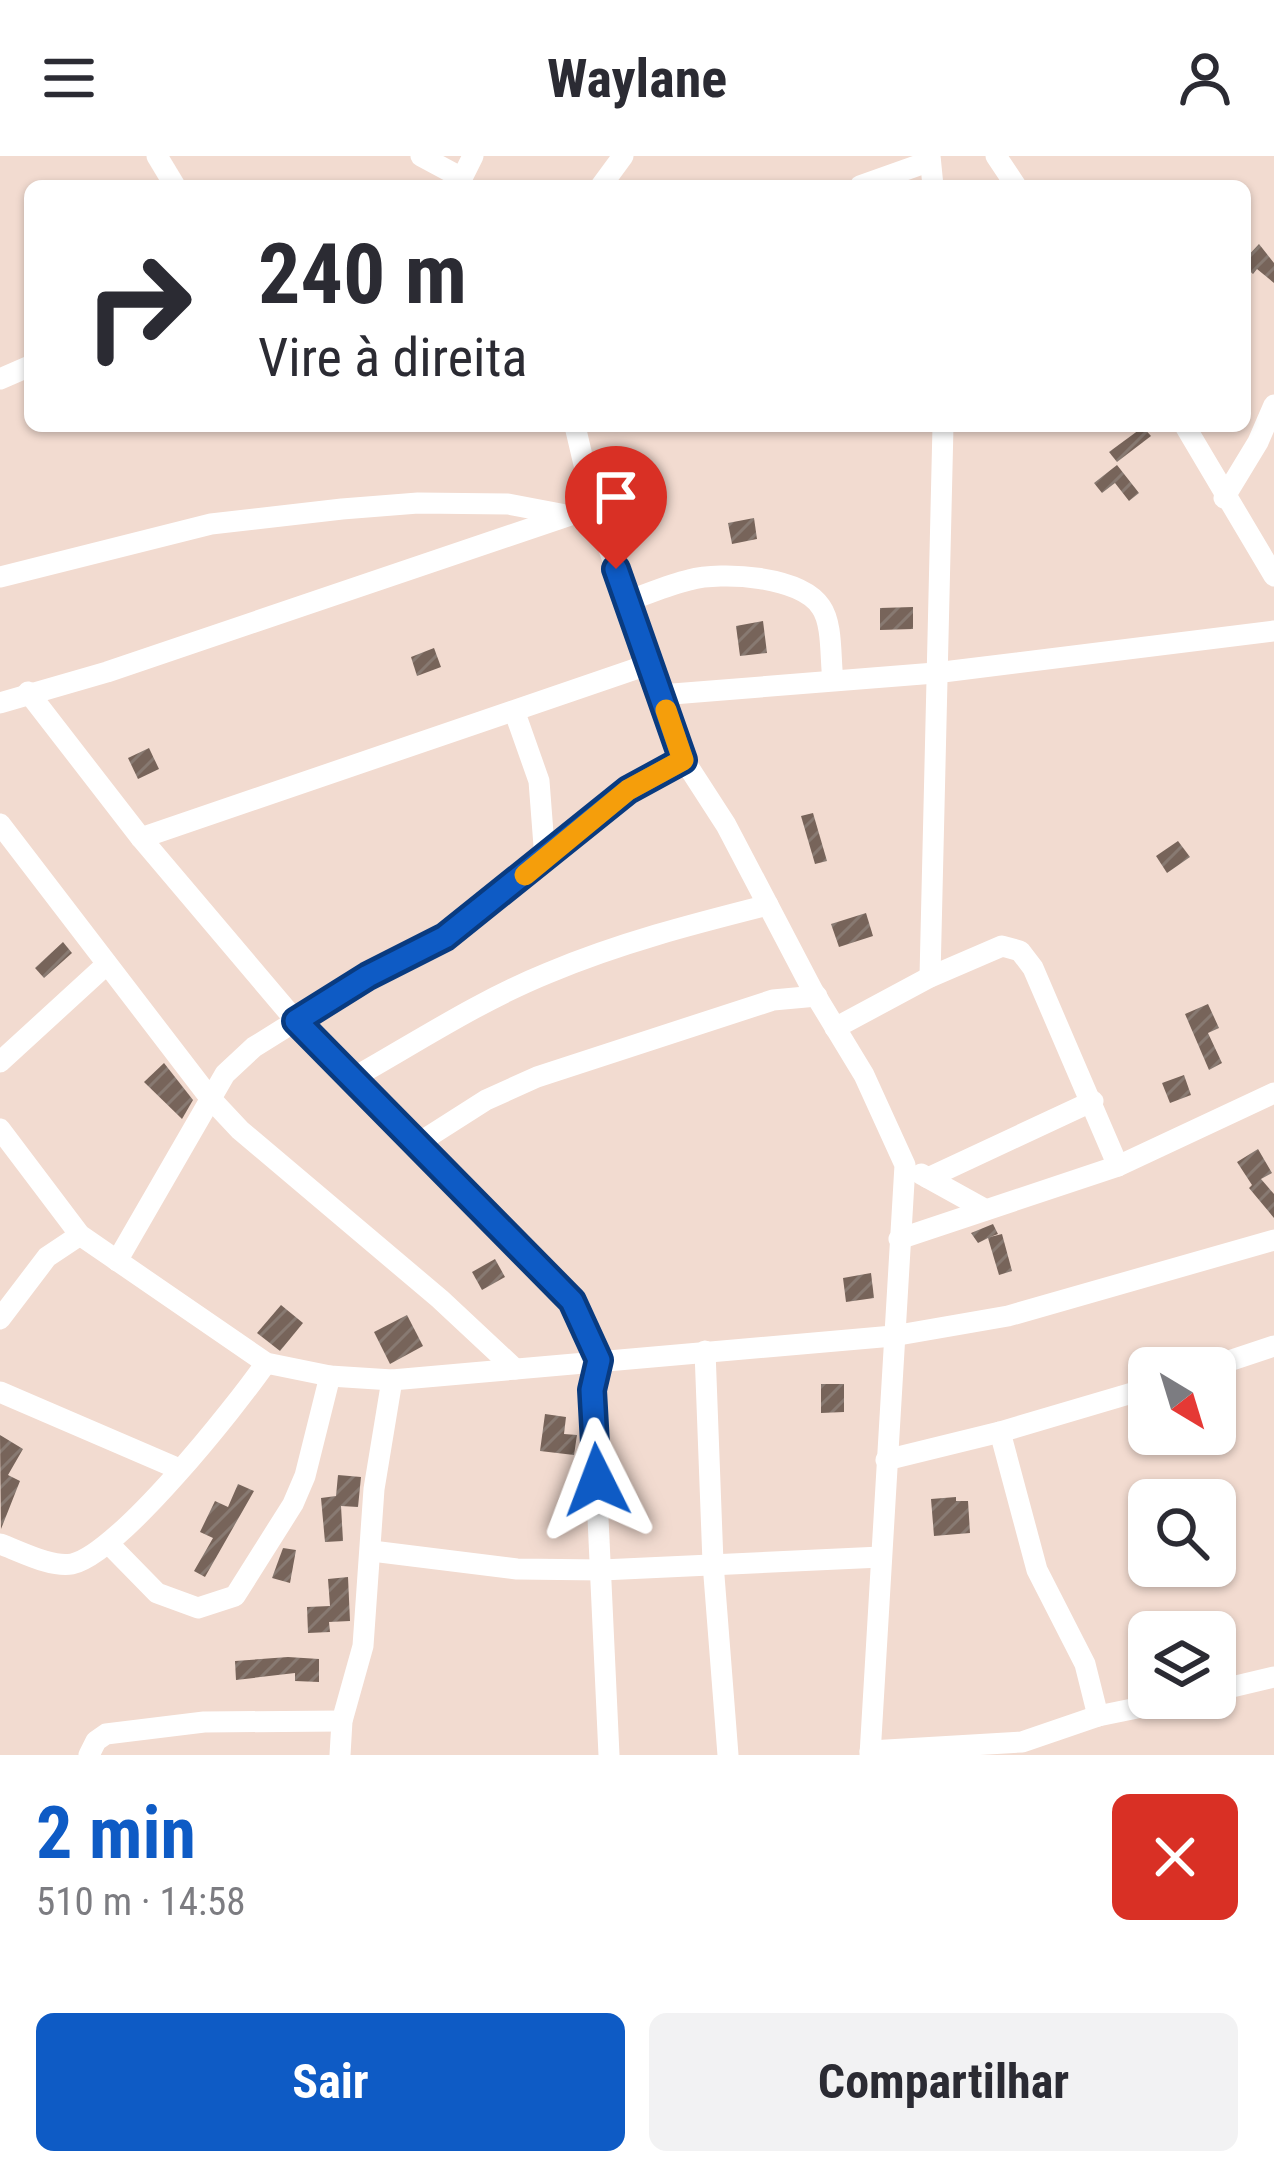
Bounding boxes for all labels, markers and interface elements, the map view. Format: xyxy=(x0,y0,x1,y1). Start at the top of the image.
icon: menu xyxy=(36,45,102,111)
icon: person xyxy=(1172,45,1238,111)
text: Waylane xyxy=(547,47,727,110)
text: 240 m xyxy=(258,225,467,324)
icon: right xyxy=(60,228,216,384)
text: Vire à direita xyxy=(258,326,527,389)
pin xyxy=(565,446,667,569)
icon: arrive xyxy=(583,464,649,530)
north arrow xyxy=(1128,1347,1236,1455)
map controls xyxy=(1128,1347,1236,1719)
position arrow xyxy=(534,1417,660,1543)
button: search xyxy=(1128,1479,1236,1587)
button: layers xyxy=(1128,1611,1236,1719)
text: 2 min xyxy=(36,1791,196,1876)
button: close xyxy=(1112,1794,1238,1920)
text: 510 m · 14:58 xyxy=(36,1879,246,1925)
button: Sair xyxy=(36,2013,625,2151)
button: Compartilhar xyxy=(649,2013,1238,2151)

